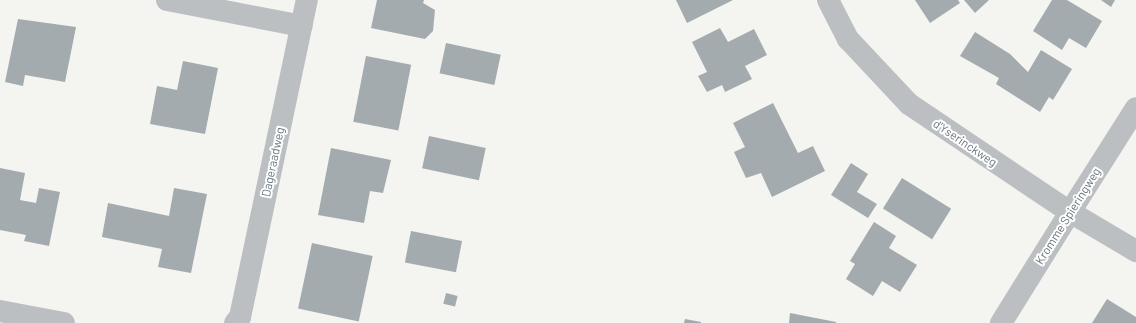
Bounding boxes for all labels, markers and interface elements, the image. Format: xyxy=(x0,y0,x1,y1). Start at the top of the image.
street label: d'Yserinckweg xyxy=(930,116,1000,170)
street label: Dageraadweg xyxy=(259,126,287,198)
street label: Kromme Spieringweg xyxy=(1032,165,1104,267)

